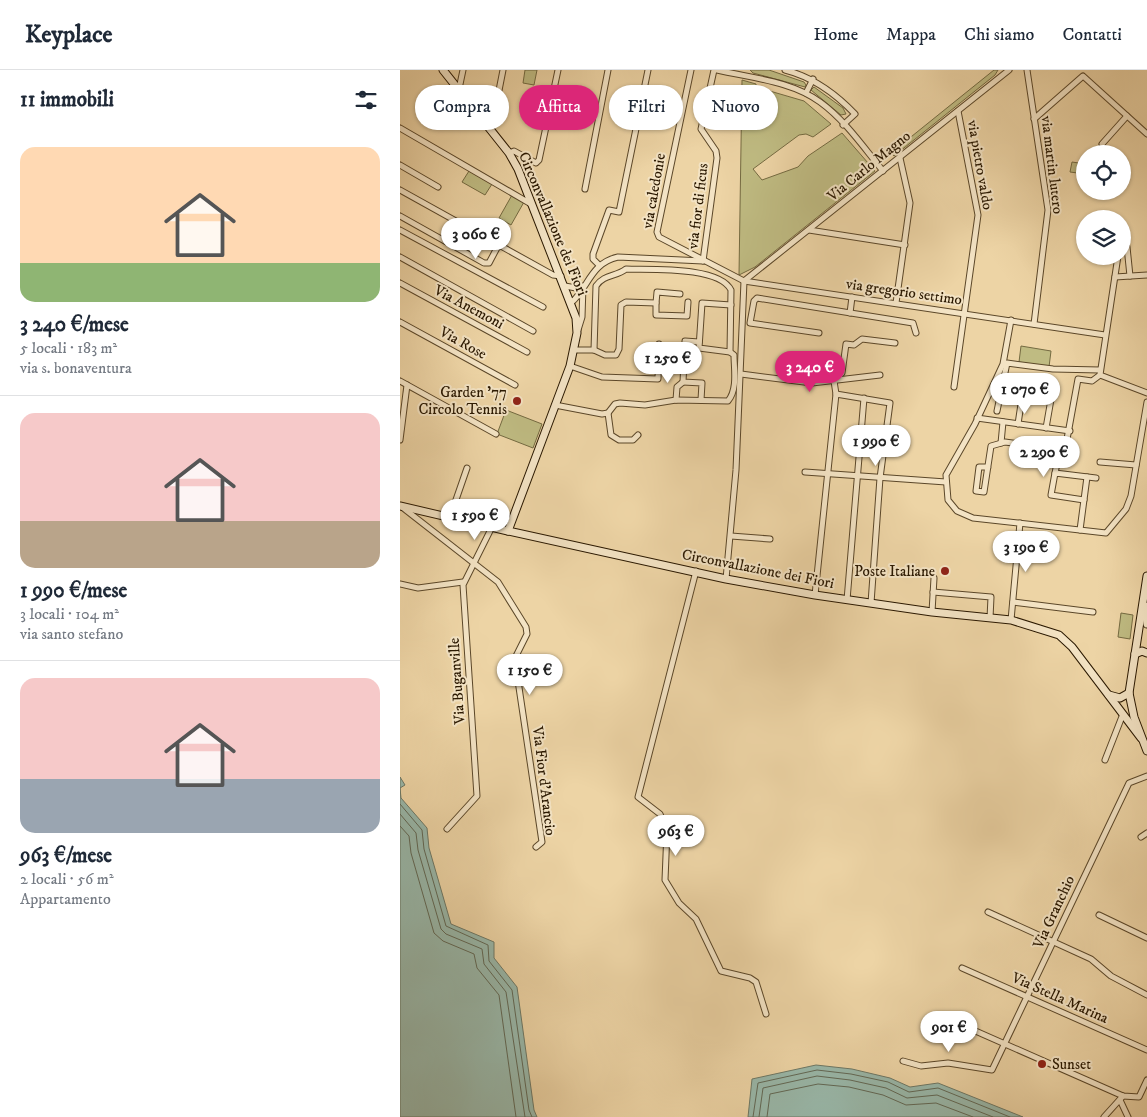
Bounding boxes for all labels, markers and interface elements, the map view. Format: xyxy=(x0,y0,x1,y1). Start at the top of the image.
text: Keyplace xyxy=(25,20,113,50)
text: Home xyxy=(814,24,858,46)
text: Mappa xyxy=(886,24,936,46)
text: Chi siamo xyxy=(964,24,1034,46)
text: Contatti xyxy=(1062,24,1122,46)
chip: Compra xyxy=(415,85,509,130)
chip: Affitta xyxy=(519,85,599,130)
chip: Filtri xyxy=(609,85,683,130)
chip: Nuovo xyxy=(693,85,778,130)
icon: filters xyxy=(352,86,380,114)
text: 11 immobili xyxy=(20,87,114,113)
street label: via martin lutero xyxy=(1036,114,1067,215)
street label: via pietro valdo xyxy=(963,118,997,211)
street label: Via Carlo Magno xyxy=(823,126,915,206)
map controls xyxy=(1076,145,1131,265)
button: locate xyxy=(1076,145,1131,200)
street label: Circonvallazione dei Fiori xyxy=(514,149,592,299)
street label: via caledonie xyxy=(638,152,670,231)
street label: via fior di ficus xyxy=(683,162,713,251)
icon: home xyxy=(155,180,245,270)
button: layers xyxy=(1076,210,1131,265)
pin: 3 060 € xyxy=(430,218,522,260)
text: 3 060 € xyxy=(452,224,500,244)
street label: via gregorio settimo xyxy=(844,274,963,310)
street label: Via Anemoni xyxy=(430,280,507,333)
text: 3 240 €/mese xyxy=(20,312,129,338)
street label: Via Rose xyxy=(435,322,490,364)
text: 5 locali · 183 m² xyxy=(20,338,117,358)
pin: 1 250 € xyxy=(622,342,714,384)
text: 1 250 € xyxy=(645,348,691,368)
pin: 3 240 € xyxy=(764,350,856,393)
text: 3 240 € xyxy=(786,357,834,377)
text: via s. bonaventura xyxy=(20,358,132,378)
pin: 1 070 € xyxy=(979,372,1071,415)
text: 1 070 € xyxy=(1001,379,1049,399)
place label: Garden '77 Circolo Tennis xyxy=(418,383,507,419)
marker: Garden '77 Circolo Tennis xyxy=(511,395,523,407)
pin: 1 990 € xyxy=(830,424,922,467)
text: 1 990 € xyxy=(853,431,899,451)
pin: 2 290 € xyxy=(998,436,1090,478)
text: 2 290 € xyxy=(1020,442,1068,462)
icon: home xyxy=(155,445,245,535)
pin: 1 590 € xyxy=(429,498,521,541)
text: 1 590 € xyxy=(452,505,498,525)
pin: 3 190 € xyxy=(980,530,1072,573)
text: 3 190 € xyxy=(1004,537,1048,557)
street label: Circonvallazione dei Fiori xyxy=(680,545,836,593)
place label: Poste Italiane xyxy=(854,562,935,581)
marker: Poste Italiane xyxy=(939,565,951,577)
text: 1 990 €/mese xyxy=(20,578,127,604)
text: 3 locali · 104 m² xyxy=(20,604,119,624)
text: via santo stefano xyxy=(20,624,123,644)
street label: Via Buganville xyxy=(445,637,470,726)
pin: 1 150 € xyxy=(484,654,576,696)
text: 1 150 € xyxy=(508,660,552,680)
icon: home xyxy=(155,710,245,800)
street label: Via Fior d'Arancio xyxy=(528,724,560,837)
pin: 963 € xyxy=(641,814,711,857)
text: 963 € xyxy=(658,821,694,841)
text: 963 €/mese xyxy=(20,843,112,869)
text: 2 locali · 56 m² xyxy=(20,869,114,889)
street label: Via Granchio xyxy=(1028,872,1079,953)
text: Appartamento xyxy=(20,889,111,909)
street label: Via Stella Marina xyxy=(1008,968,1112,1028)
pin: 901 € xyxy=(914,1010,984,1053)
text: 901 € xyxy=(931,1017,967,1037)
place label: Sunset xyxy=(1052,1055,1091,1074)
marker: Sunset xyxy=(1036,1058,1048,1070)

